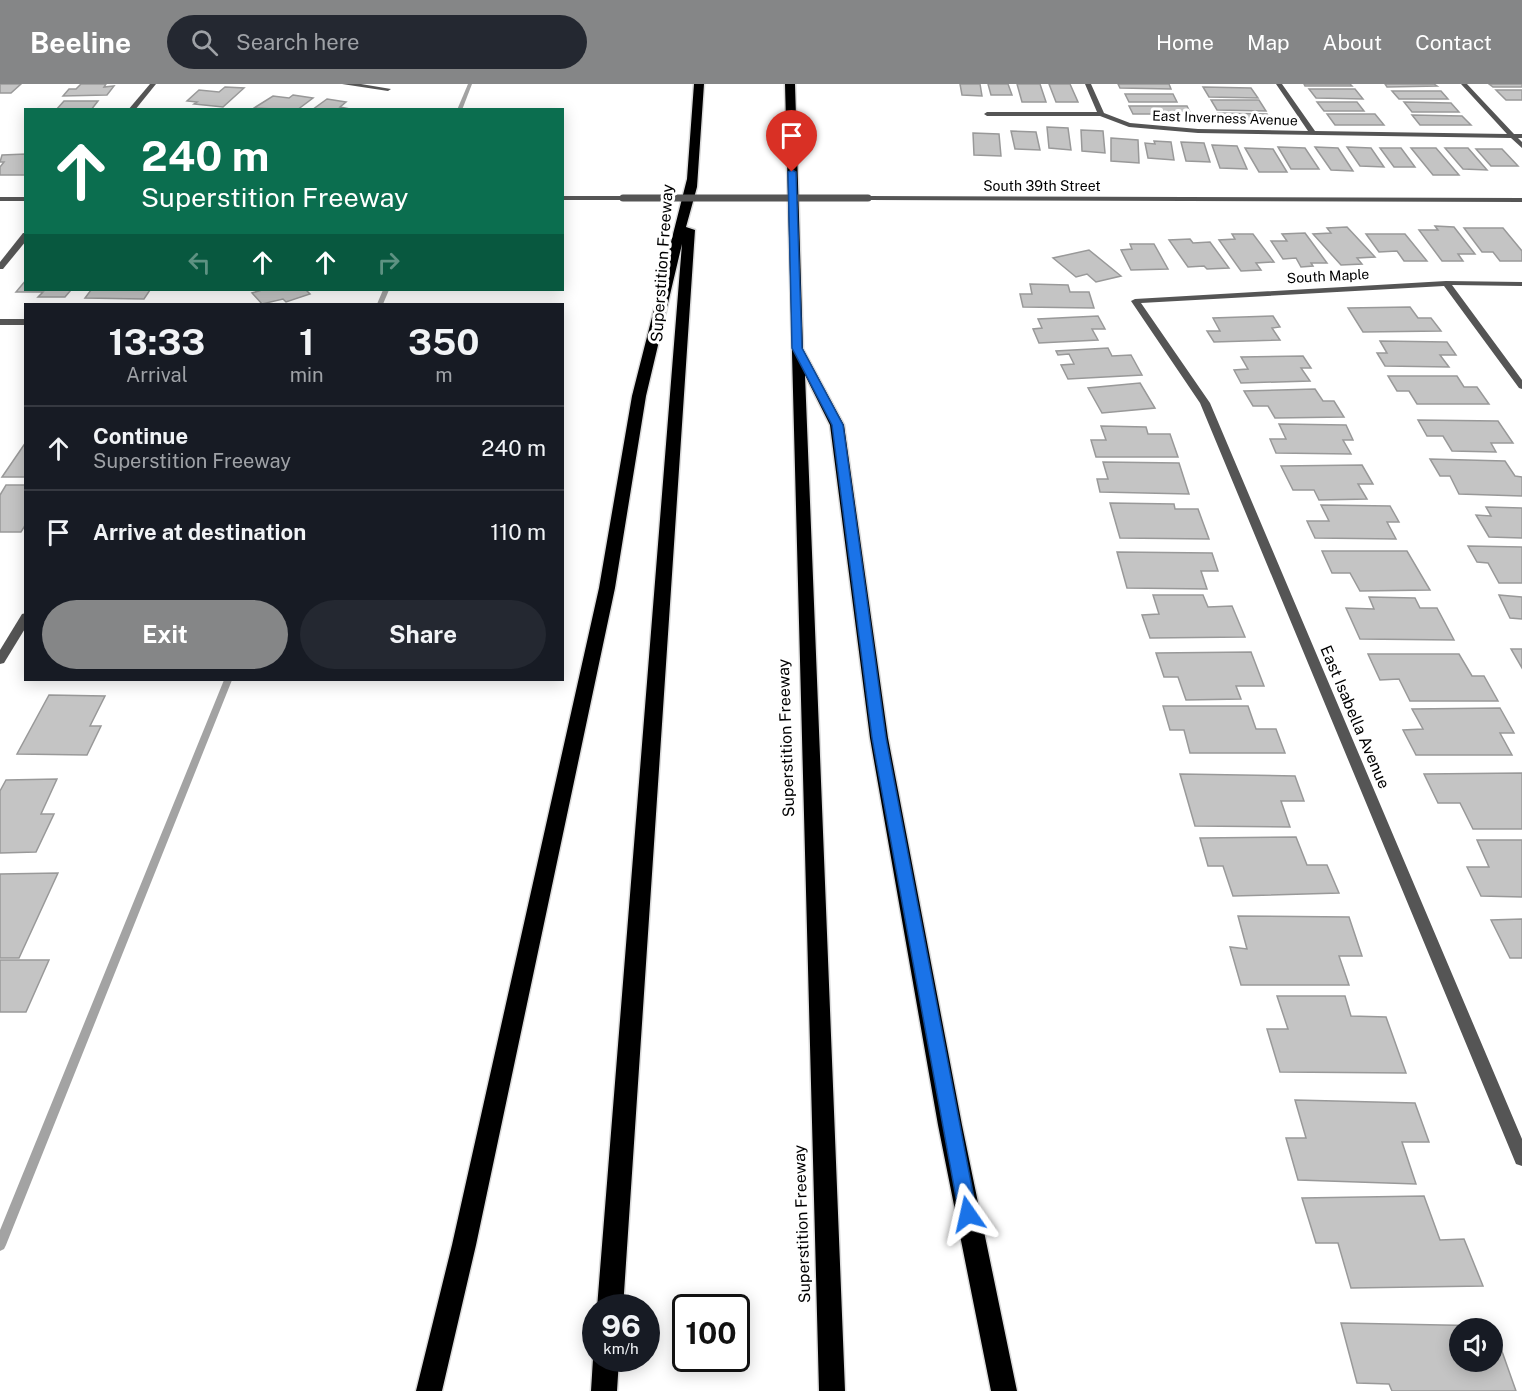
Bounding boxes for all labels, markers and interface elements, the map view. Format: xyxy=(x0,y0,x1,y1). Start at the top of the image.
search box xyxy=(167,15,587,69)
text: Beeline xyxy=(30,26,131,59)
icon: search xyxy=(188,26,221,59)
text: Search here xyxy=(236,29,360,55)
text: Home xyxy=(1156,30,1214,55)
text: Map xyxy=(1247,30,1290,55)
text: About xyxy=(1323,30,1382,55)
text: Contact xyxy=(1415,30,1492,55)
street label: East Inverness Avenue xyxy=(1152,107,1298,129)
pin xyxy=(766,110,817,172)
icon: arrive xyxy=(775,119,808,152)
text: 240 m xyxy=(141,131,269,180)
icon: ahead xyxy=(42,132,120,210)
street label: South 39th Street xyxy=(983,178,1101,194)
text: Superstition Freeway xyxy=(141,181,408,213)
street label: Superstition Freeway xyxy=(647,183,677,343)
icon: left xyxy=(183,246,216,279)
icon: ahead xyxy=(246,246,279,279)
icon: ahead xyxy=(309,246,342,279)
icon: right xyxy=(372,246,405,279)
street label: South Maple xyxy=(1286,266,1370,286)
text: 13:33 xyxy=(108,321,205,363)
text: 1 xyxy=(299,321,314,363)
text: 350 xyxy=(408,321,480,363)
text: Arrival xyxy=(126,363,188,387)
text: min xyxy=(290,363,324,387)
text: m xyxy=(435,363,452,387)
text: Continue xyxy=(93,423,188,449)
icon: ahead xyxy=(42,432,75,465)
text: 240 m xyxy=(481,435,546,461)
text: Superstition Freeway xyxy=(93,449,291,473)
icon: arrive xyxy=(42,516,75,549)
text: Arrive at destination xyxy=(93,519,306,545)
text: 110 m xyxy=(490,519,546,545)
button: Exit xyxy=(42,600,288,669)
button: Share xyxy=(300,600,546,669)
street label: East Isabella Avenue xyxy=(1316,643,1394,791)
street label: Superstition Freeway xyxy=(774,658,798,818)
street label: Superstition Freeway xyxy=(790,1144,814,1304)
position arrow xyxy=(936,1182,1000,1246)
speed limit sign: 100 xyxy=(672,1294,750,1372)
text: 96 xyxy=(601,1308,641,1344)
map controls xyxy=(1449,1318,1503,1372)
button: sound xyxy=(1449,1318,1503,1372)
text: km/h xyxy=(603,1340,639,1357)

